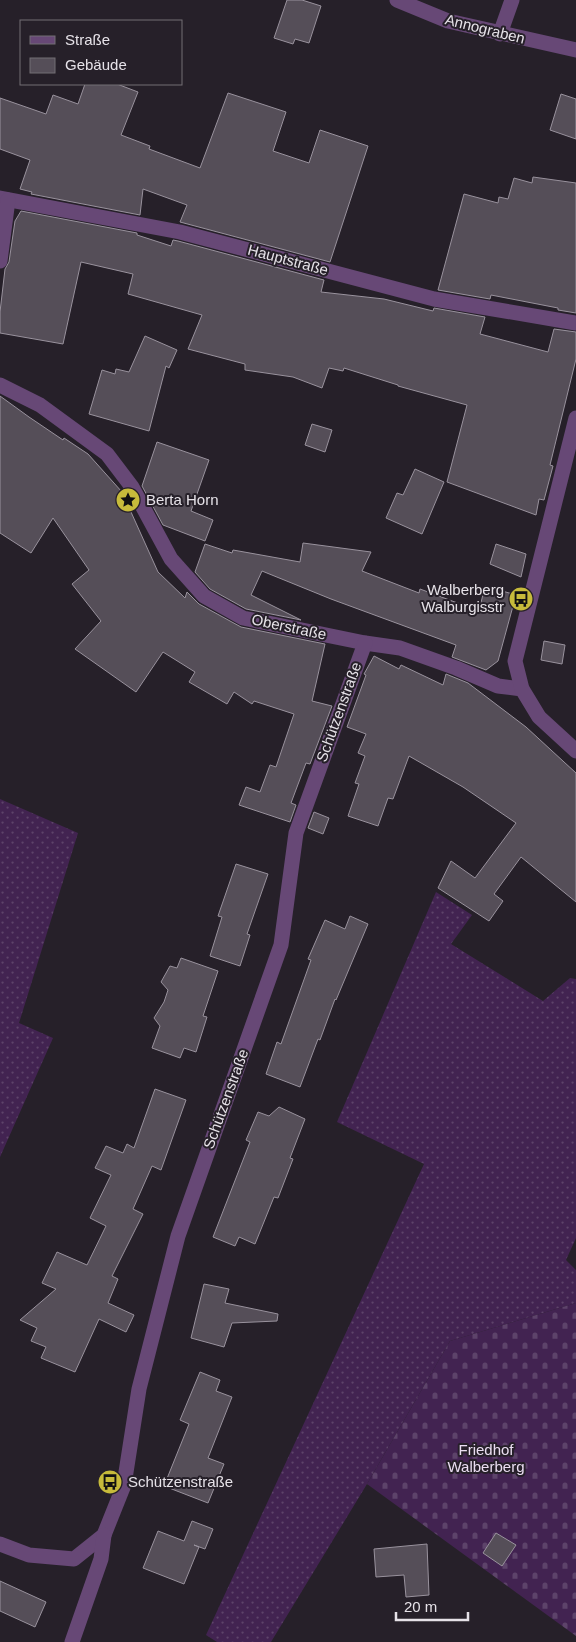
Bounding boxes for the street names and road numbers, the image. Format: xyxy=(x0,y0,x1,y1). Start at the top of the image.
street label: Annograben xyxy=(443,10,527,47)
street label: Hauptstraße xyxy=(246,241,330,278)
street label: Oberstraße xyxy=(250,610,328,643)
street label: Schützenstraße xyxy=(313,660,364,764)
street label: Schützenstraße xyxy=(200,1047,251,1151)

